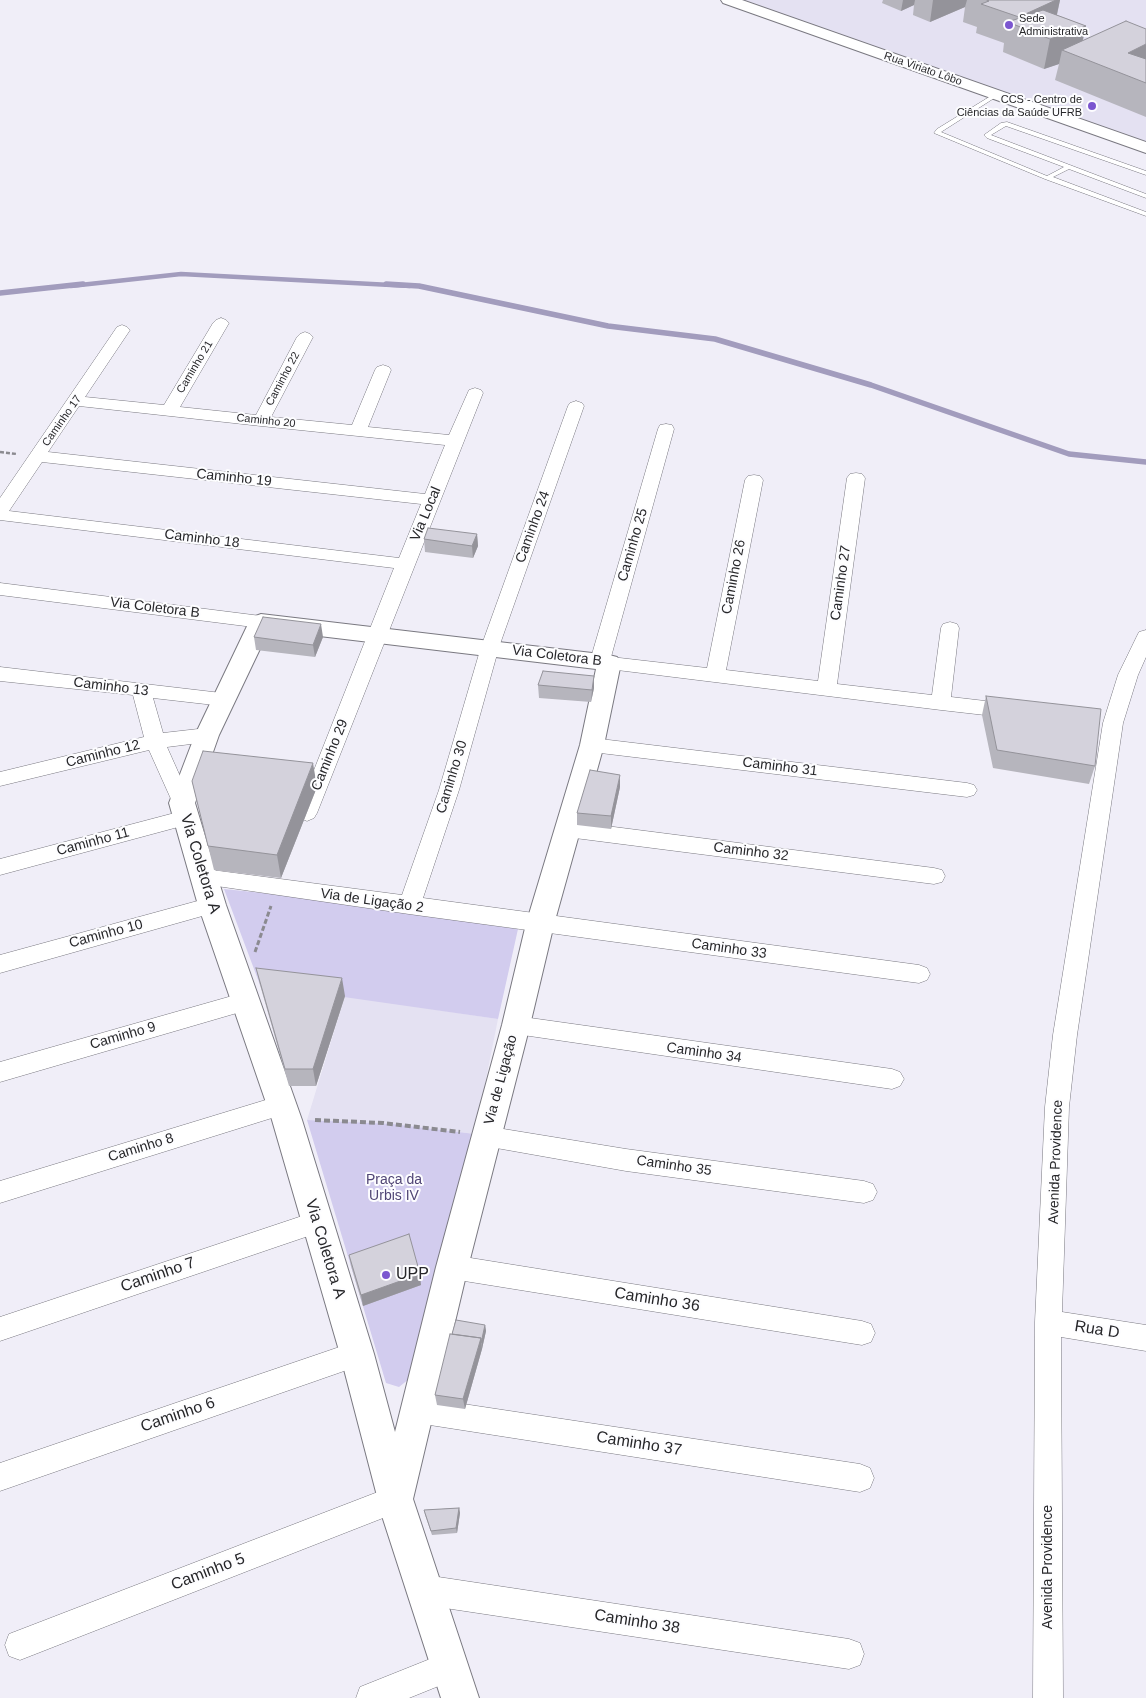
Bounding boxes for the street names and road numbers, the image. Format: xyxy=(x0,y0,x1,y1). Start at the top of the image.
street label: Rua Viriato Lôbo xyxy=(882,49,964,89)
street label: Caminho 21 xyxy=(174,338,216,396)
street label: Caminho 22 xyxy=(263,350,303,408)
street label: Caminho 17 xyxy=(40,393,84,449)
street label: Caminho 20 xyxy=(236,411,296,431)
street label: Caminho 19 xyxy=(196,466,272,490)
street label: Via Local xyxy=(407,484,445,544)
street label: Caminho 24 xyxy=(512,489,554,565)
street label: Caminho 25 xyxy=(615,506,651,584)
street label: Caminho 18 xyxy=(164,526,240,552)
street label: Caminho 26 xyxy=(719,538,749,616)
street label: Caminho 27 xyxy=(827,544,855,622)
street label: Via Coletora B xyxy=(109,594,201,622)
street label: Via Coletora B xyxy=(511,642,603,670)
street label: Caminho 13 xyxy=(73,674,149,700)
street label: Caminho 29 xyxy=(308,717,352,793)
street label: Caminho 12 xyxy=(64,737,142,771)
street label: Caminho 30 xyxy=(433,738,471,816)
street label: Caminho 31 xyxy=(742,754,818,780)
street label: Via Coletora A xyxy=(176,812,224,916)
street label: Caminho 11 xyxy=(55,824,131,860)
street label: Caminho 32 xyxy=(713,839,789,865)
street label: Via de Ligação 2 xyxy=(319,885,425,917)
street label: Caminho 10 xyxy=(67,916,145,952)
street label: Caminho 33 xyxy=(690,935,768,963)
street label: Caminho 9 xyxy=(88,1019,158,1053)
street label: Via de Ligação xyxy=(481,1033,521,1127)
street label: Caminho 34 xyxy=(665,1039,743,1067)
street label: Avenida Providence xyxy=(1045,1100,1067,1224)
street label: Caminho 8 xyxy=(106,1130,176,1166)
street label: Caminho 35 xyxy=(635,1152,713,1180)
street label: Via Coletora A xyxy=(301,1197,349,1301)
street label: Caminho 7 xyxy=(118,1253,198,1297)
street label: Caminho 36 xyxy=(613,1284,701,1316)
street label: Rua D xyxy=(1073,1317,1121,1343)
street label: Caminho 6 xyxy=(138,1393,218,1437)
street label: Caminho 37 xyxy=(595,1428,683,1460)
street label: Avenida Providence xyxy=(1040,1505,1056,1629)
street label: Caminho 5 xyxy=(168,1549,248,1595)
street label: Caminho 38 xyxy=(593,1606,681,1638)

